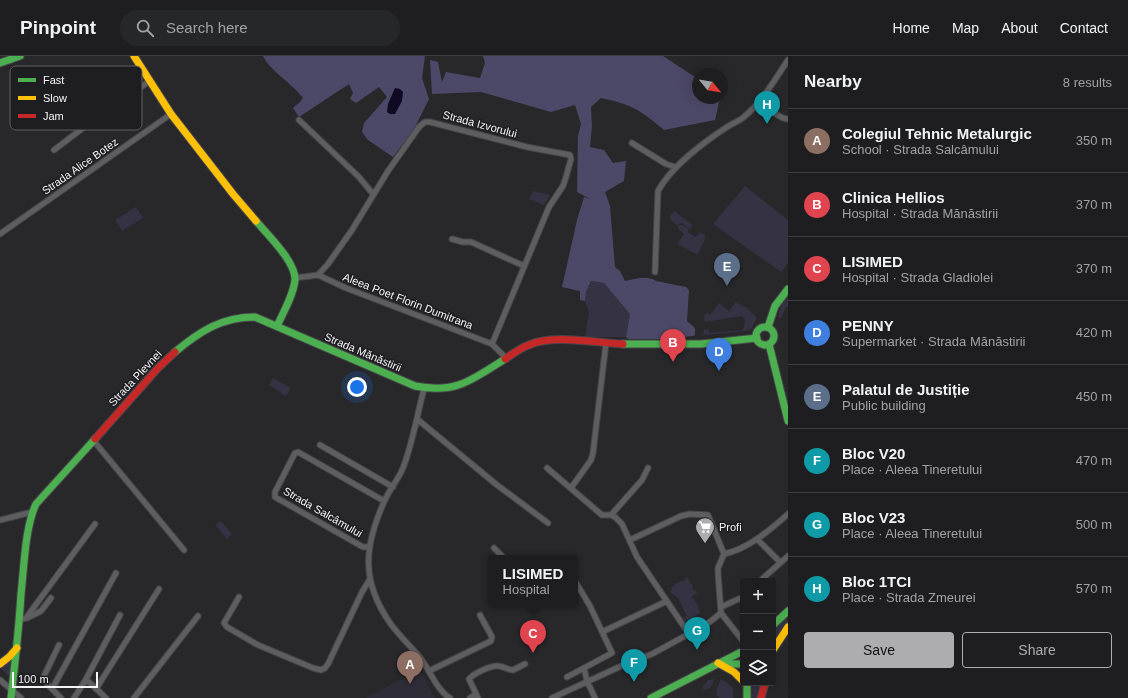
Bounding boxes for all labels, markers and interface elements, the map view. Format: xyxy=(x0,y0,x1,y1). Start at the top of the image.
search box xyxy=(120,10,400,46)
text: Pinpoint xyxy=(20,17,96,38)
icon: search xyxy=(134,17,156,39)
text: Search here xyxy=(166,19,248,36)
text: Home xyxy=(893,20,930,36)
text: Map xyxy=(952,20,979,36)
text: About xyxy=(1001,20,1038,36)
text: Contact xyxy=(1060,20,1108,36)
legend xyxy=(10,66,142,130)
north arrow xyxy=(692,68,728,104)
text: Nearby xyxy=(804,72,862,91)
text: Fast xyxy=(43,74,64,86)
text: 8 results xyxy=(1063,75,1112,90)
pin: H xyxy=(754,91,780,124)
text: Slow xyxy=(43,92,67,104)
street label: Strada Izvorului xyxy=(442,108,518,140)
text: Jam xyxy=(43,110,64,122)
text: Colegiul Tehnic Metalurgic xyxy=(842,125,1032,142)
text: A xyxy=(812,133,822,148)
text: 350 m xyxy=(1076,133,1112,148)
street label: Strada Alice Botez xyxy=(40,135,120,197)
text: School · Strada Salcâmului xyxy=(842,142,999,157)
text: Clinica Hellios xyxy=(842,189,945,206)
text: B xyxy=(812,197,822,212)
text: 370 m xyxy=(1076,197,1112,212)
text: Hospital · Strada Mănăstirii xyxy=(842,206,998,221)
pin: E xyxy=(714,253,740,286)
text: LISIMED xyxy=(842,253,903,270)
text: C xyxy=(812,261,822,276)
text: 370 m xyxy=(1076,261,1112,276)
text: Hospital · Strada Gladiolei xyxy=(842,270,993,285)
street label: Aleea Poet Florin Dumitrana xyxy=(341,271,475,332)
text: PENNY xyxy=(842,317,894,334)
text: D xyxy=(812,325,822,340)
text: 420 m xyxy=(1076,325,1112,340)
pin: B xyxy=(660,329,686,362)
street label: Strada Mănăstirii xyxy=(323,330,403,374)
text: Supermarket · Strada Mănăstirii xyxy=(842,334,1026,349)
pin: D xyxy=(706,338,732,371)
street label: Strada Plevnei xyxy=(106,348,164,408)
your location xyxy=(347,377,367,397)
text: Palatul de Justiție xyxy=(842,381,970,398)
text: E xyxy=(813,389,821,404)
text: 450 m xyxy=(1076,389,1112,404)
text: Public building xyxy=(842,398,926,413)
text: Bloc V20 xyxy=(842,445,905,462)
text: F xyxy=(813,453,821,468)
text: 470 m xyxy=(1076,453,1112,468)
text: Place · Aleea Tineretului xyxy=(842,462,982,477)
street label: Strada Salcâmului xyxy=(281,484,365,540)
text: Bloc V23 xyxy=(842,509,905,526)
supermarket icon: Profi xyxy=(694,516,716,544)
text: G xyxy=(812,517,822,532)
text: 500 m xyxy=(1076,517,1112,532)
place label: Profi xyxy=(719,521,742,533)
text: Place · Aleea Tineretului xyxy=(842,526,982,541)
popup xyxy=(488,555,578,607)
text: LISIMED xyxy=(503,565,563,582)
text: Bloc 1TCI xyxy=(842,573,911,590)
map controls xyxy=(740,578,776,686)
button: + xyxy=(740,578,776,614)
text: H xyxy=(812,581,822,596)
text: 570 m xyxy=(1076,581,1112,596)
text: Hospital xyxy=(503,582,550,597)
text: Place · Strada Zmeurei xyxy=(842,590,976,605)
button: − xyxy=(740,614,776,650)
pin: G xyxy=(684,617,710,650)
pin: C xyxy=(520,620,546,653)
button: Save xyxy=(804,632,954,668)
button: Share xyxy=(962,632,1112,668)
pin: F xyxy=(621,649,647,682)
button: layers xyxy=(740,650,776,686)
pin: A xyxy=(397,651,423,684)
scale bar xyxy=(12,670,98,689)
text: 100 m xyxy=(18,673,49,685)

